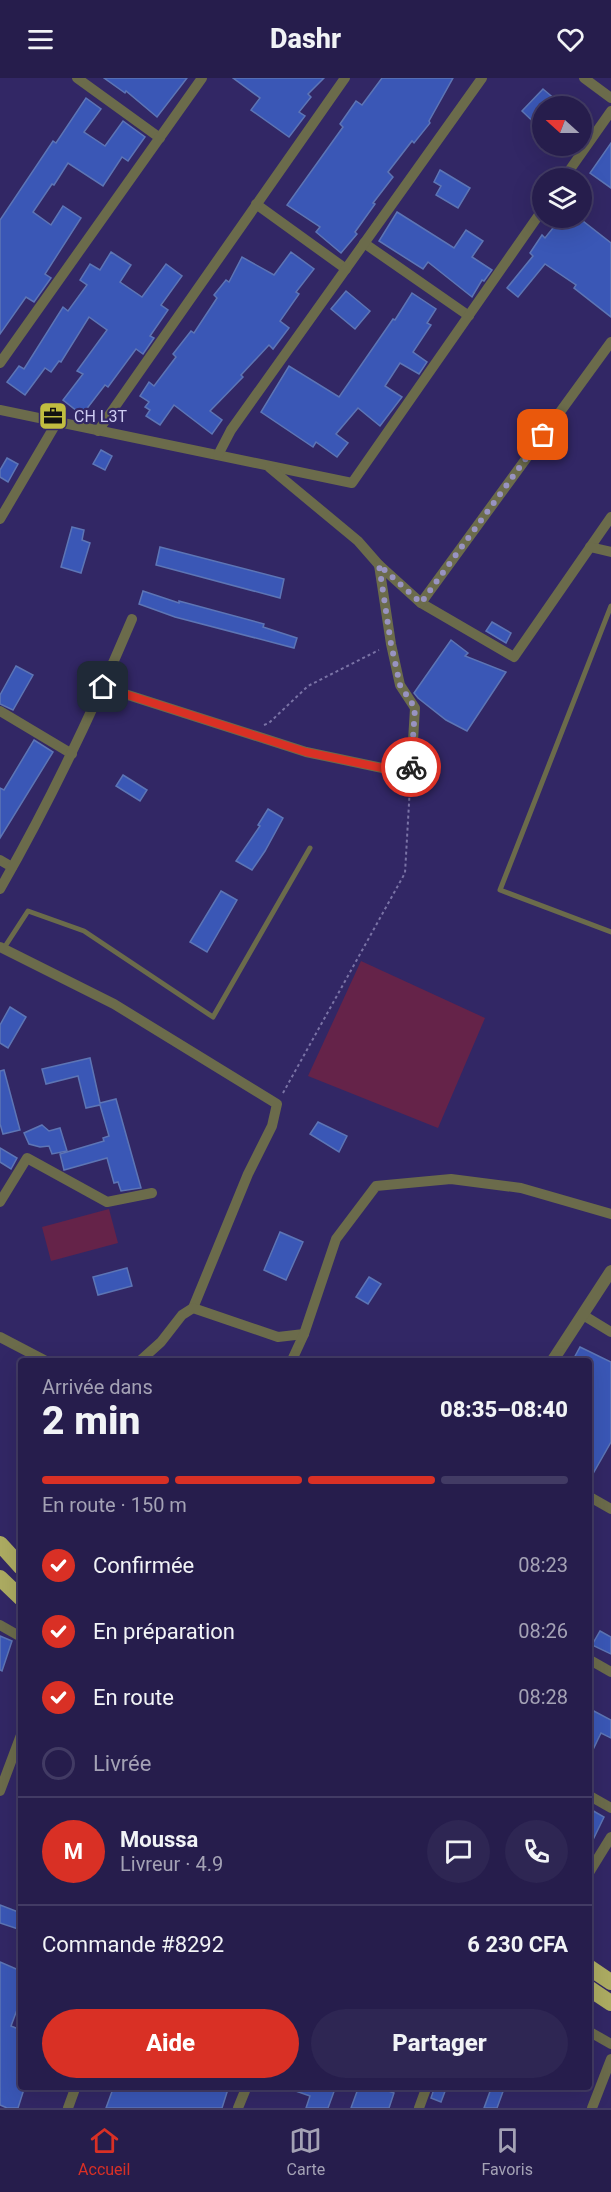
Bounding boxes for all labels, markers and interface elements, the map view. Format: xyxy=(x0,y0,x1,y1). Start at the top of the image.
icon: menu xyxy=(24,23,57,56)
text: Dashr xyxy=(270,23,341,55)
icon: heart xyxy=(554,23,587,56)
north arrow xyxy=(532,96,592,156)
map controls xyxy=(532,96,592,228)
button: layers xyxy=(532,168,592,228)
office icon: CH L3T xyxy=(37,400,69,432)
place label: CH L3T xyxy=(74,407,127,426)
pin xyxy=(517,409,568,460)
icon: bag xyxy=(526,418,559,451)
pin xyxy=(77,661,128,712)
icon: home xyxy=(86,670,119,703)
courier xyxy=(381,737,441,797)
icon: bike xyxy=(395,751,428,784)
text: Arrivée dans xyxy=(42,1375,153,1399)
text: 08:35–08:40 xyxy=(440,1397,568,1422)
text: 2 min xyxy=(42,1398,140,1444)
text: En route · 150 m xyxy=(42,1493,187,1517)
icon: check xyxy=(42,1549,75,1582)
text: Confirmée xyxy=(93,1553,194,1578)
text: 08:23 xyxy=(518,1553,568,1577)
icon: check xyxy=(42,1615,75,1648)
text: En préparation xyxy=(93,1619,235,1644)
text: 08:26 xyxy=(518,1619,568,1643)
icon: check xyxy=(42,1681,75,1714)
text: En route xyxy=(93,1685,174,1710)
text: 08:28 xyxy=(518,1685,568,1709)
text: Livrée xyxy=(93,1751,151,1776)
button: chat xyxy=(427,1820,490,1883)
button: phone xyxy=(505,1820,568,1883)
text: Moussa xyxy=(120,1827,198,1852)
text: M xyxy=(64,1839,83,1864)
text: Livreur · 4.9 xyxy=(120,1852,223,1876)
text: Commande #8292 xyxy=(42,1932,224,1957)
text: 6 230 CFA xyxy=(467,1932,568,1957)
button: Aide xyxy=(42,2009,299,2078)
button: Partager xyxy=(311,2009,568,2078)
tab: Accueil xyxy=(78,2124,130,2179)
tab: Carte xyxy=(287,2124,325,2179)
tab: Favoris xyxy=(481,2124,533,2179)

